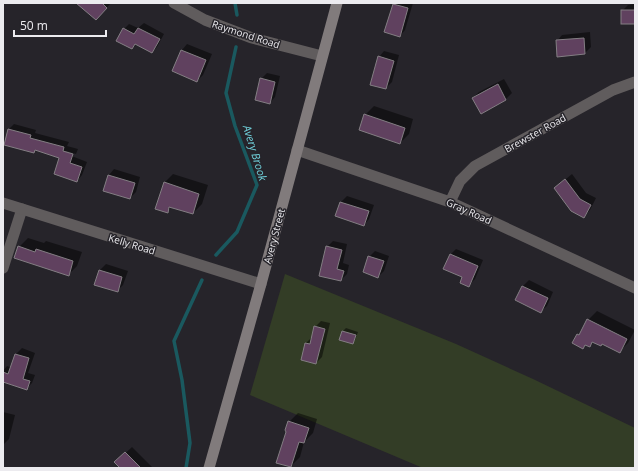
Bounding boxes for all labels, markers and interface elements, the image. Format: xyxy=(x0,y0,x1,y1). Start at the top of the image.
scale bar xyxy=(14,12,106,38)
street label: Raymond Road xyxy=(210,16,282,52)
text: 50 m xyxy=(20,17,48,34)
street label: Brewster Road xyxy=(502,110,568,156)
water label: Avery Brook xyxy=(240,122,271,183)
street label: Gray Road xyxy=(444,195,494,227)
street label: Avery Street xyxy=(260,206,288,265)
street label: Kelly Road xyxy=(107,230,157,258)

